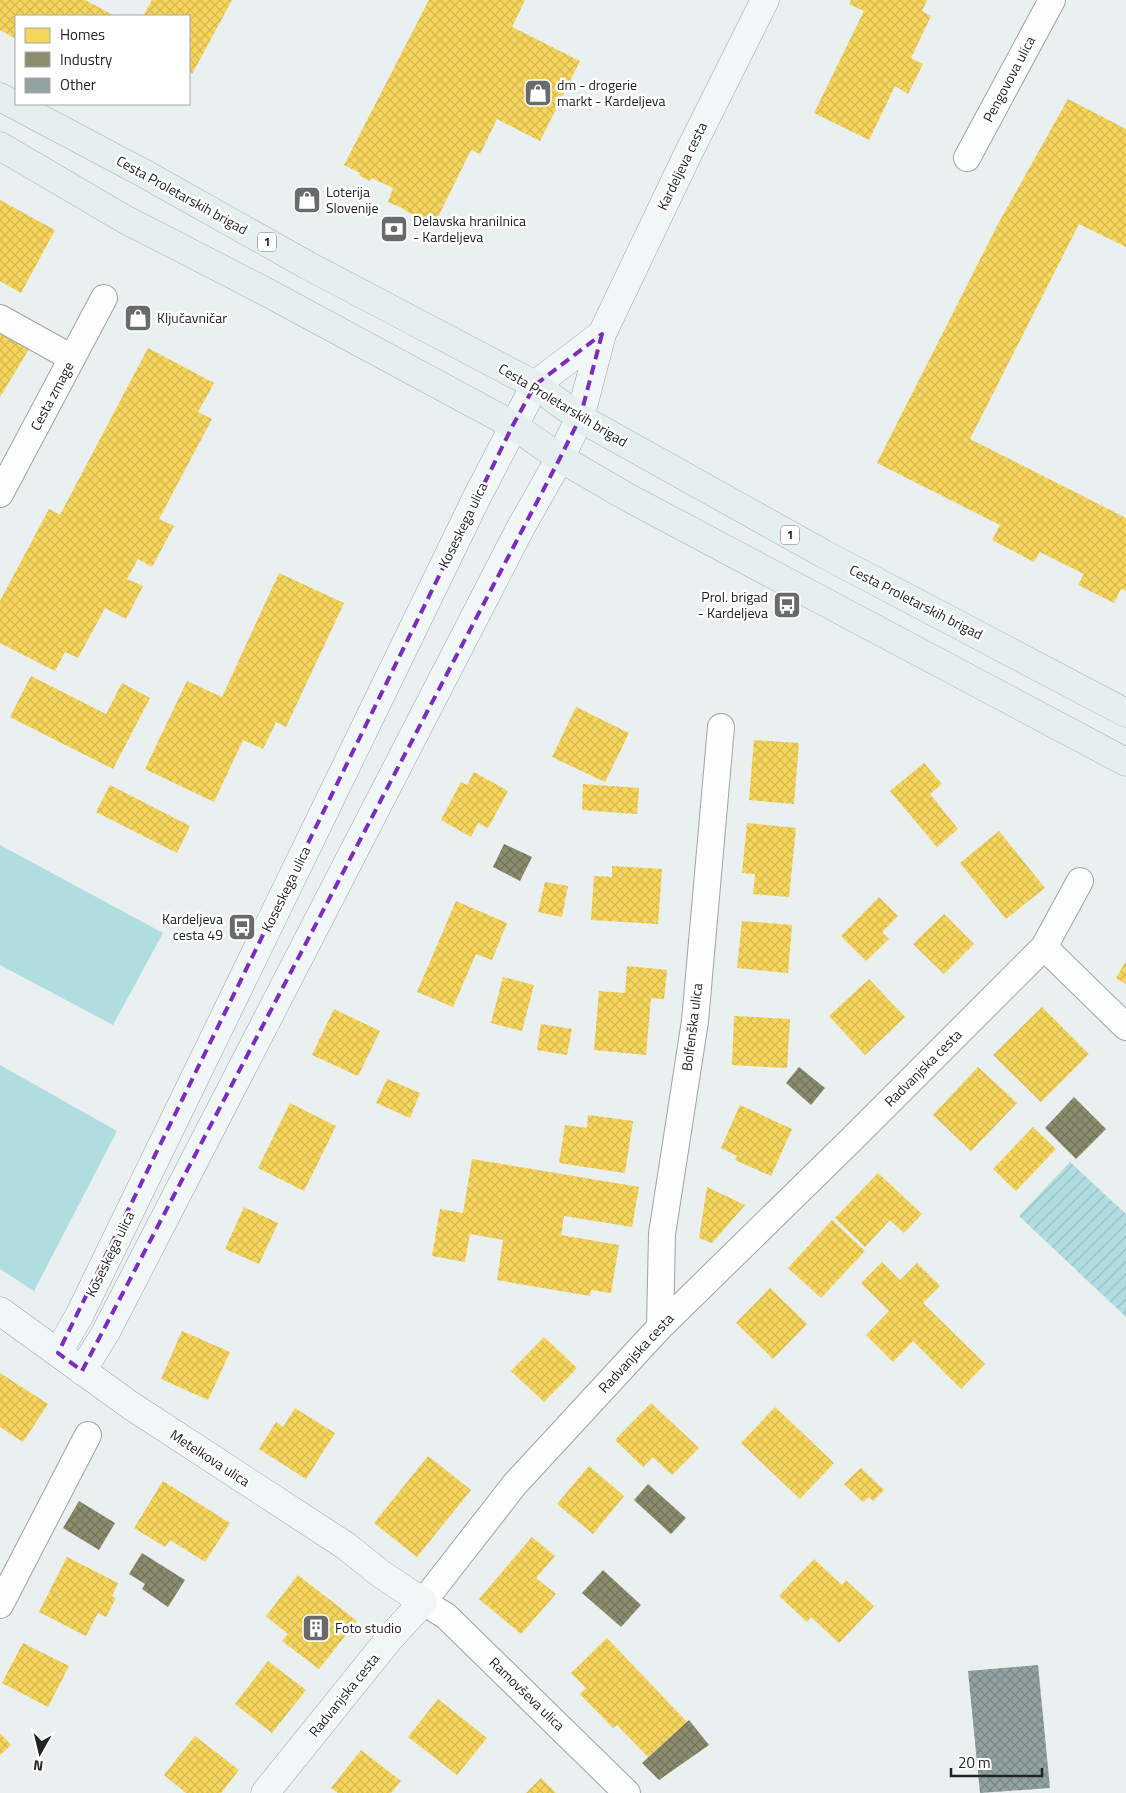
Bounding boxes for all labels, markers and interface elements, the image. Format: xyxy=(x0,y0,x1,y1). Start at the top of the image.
legend xyxy=(15,15,190,105)
text: Homes xyxy=(60,23,105,46)
street label: Pengovova ulica xyxy=(977,32,1040,126)
text: Industry xyxy=(60,48,112,71)
text: Other xyxy=(60,73,96,96)
place label: dm - drogerie markt - Kardeljeva xyxy=(557,74,666,111)
shop icon: dm - drogerie markt - Kardeljeva xyxy=(523,78,553,108)
street label: Kardeljeva cesta xyxy=(651,118,712,213)
street label: Cesta Proletarskih brigad xyxy=(113,150,252,239)
place label: Loterija Slovenije xyxy=(326,181,379,218)
shop icon: Loterija Slovenije xyxy=(292,185,322,215)
place label: Delavska hranilnica - Kardeljeva xyxy=(413,210,526,247)
bank icon: Delavska hranilnica - Kardeljeva xyxy=(379,214,409,244)
road number: 1 xyxy=(258,232,276,252)
shop icon: Ključavničar xyxy=(123,303,153,333)
place label: Ključavničar xyxy=(157,307,227,328)
street label: Cesta zmage xyxy=(25,358,79,434)
street label: Cesta Proletarskih brigad xyxy=(495,358,632,451)
street label: Koseskega ulica xyxy=(433,478,492,571)
road number: 1 xyxy=(781,526,799,544)
street label: Cesta Proletarskih brigad xyxy=(846,559,987,644)
place label: Prol. brigad - Kardeljeva xyxy=(698,586,768,623)
bus stop icon: Prol. brigad - Kardeljeva xyxy=(772,590,802,620)
street label: Koseskega ulica xyxy=(256,842,315,935)
place label: Kardeljeva cesta 49 xyxy=(162,908,223,945)
bus stop icon: Kardeljeva cesta 49 xyxy=(227,912,257,942)
street label: Bolfenška ulica xyxy=(676,982,707,1072)
street label: Radvanjska cesta xyxy=(879,1024,966,1111)
street label: Koseskega ulica xyxy=(80,1207,139,1300)
street label: Radvanjska cesta xyxy=(593,1308,678,1397)
street label: Metelkova ulica xyxy=(166,1424,254,1491)
building icon: Foto studio xyxy=(301,1613,331,1643)
place label: Foto studio xyxy=(335,1617,402,1638)
street label: Radvanjska cesta xyxy=(303,1648,384,1741)
street label: Ramovševa ulica xyxy=(485,1652,570,1735)
north arrow xyxy=(15,1728,65,1778)
scale bar xyxy=(951,1746,1042,1778)
text: 20 m xyxy=(958,1751,991,1774)
text: N xyxy=(32,1755,44,1777)

